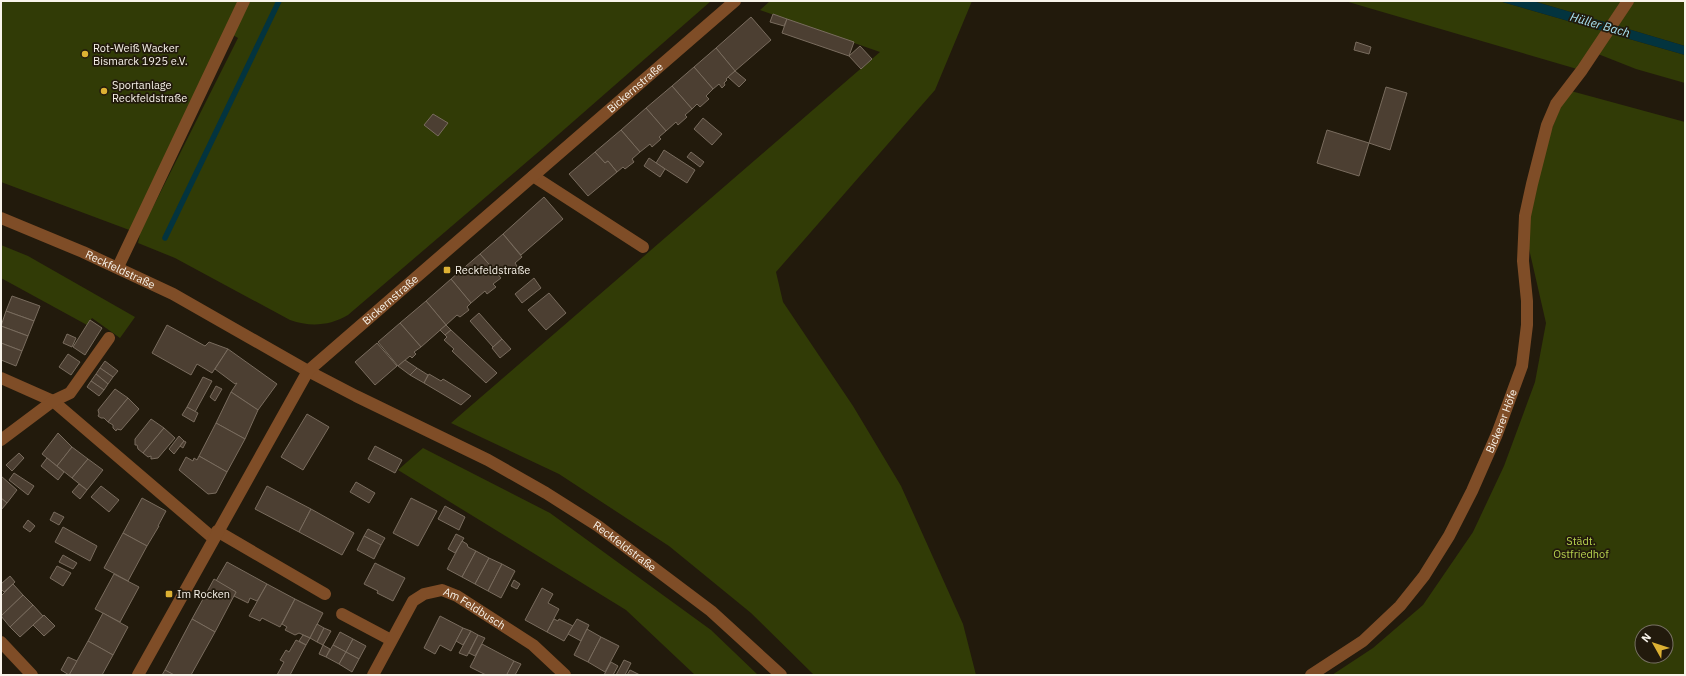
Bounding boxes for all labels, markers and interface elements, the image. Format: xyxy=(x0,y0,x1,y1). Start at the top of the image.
water label: Hüller Bach xyxy=(1568,9,1632,40)
place label: Rot-Weiß Wacker Bismarck 1925 e.V. xyxy=(93,41,188,68)
marker: Rot-Weiß Wacker Bismarck 1925 e.V. xyxy=(80,49,90,59)
street label: Bickernstraße xyxy=(604,60,666,116)
place label: Sportanlage Reckfeldstraße xyxy=(112,78,187,105)
marker: Sportanlage Reckfeldstraße xyxy=(99,86,109,96)
street label: Reckfeldstraße xyxy=(83,247,157,292)
place label: Reckfeldstraße xyxy=(455,263,530,277)
marker: Reckfeldstraße xyxy=(442,265,452,275)
street label: Bickernstraße xyxy=(359,272,421,328)
street label: Bickerer Höfe xyxy=(1483,387,1520,455)
street label: Reckfeldstraße xyxy=(591,518,659,574)
park label: Städt. Ostfriedhof xyxy=(1553,534,1609,561)
street label: Am Feldbusch xyxy=(441,584,508,632)
place label: Im Rocken xyxy=(177,587,230,601)
marker: Im Rocken xyxy=(164,589,174,599)
north arrow xyxy=(1634,624,1674,664)
text: N xyxy=(1638,630,1654,645)

